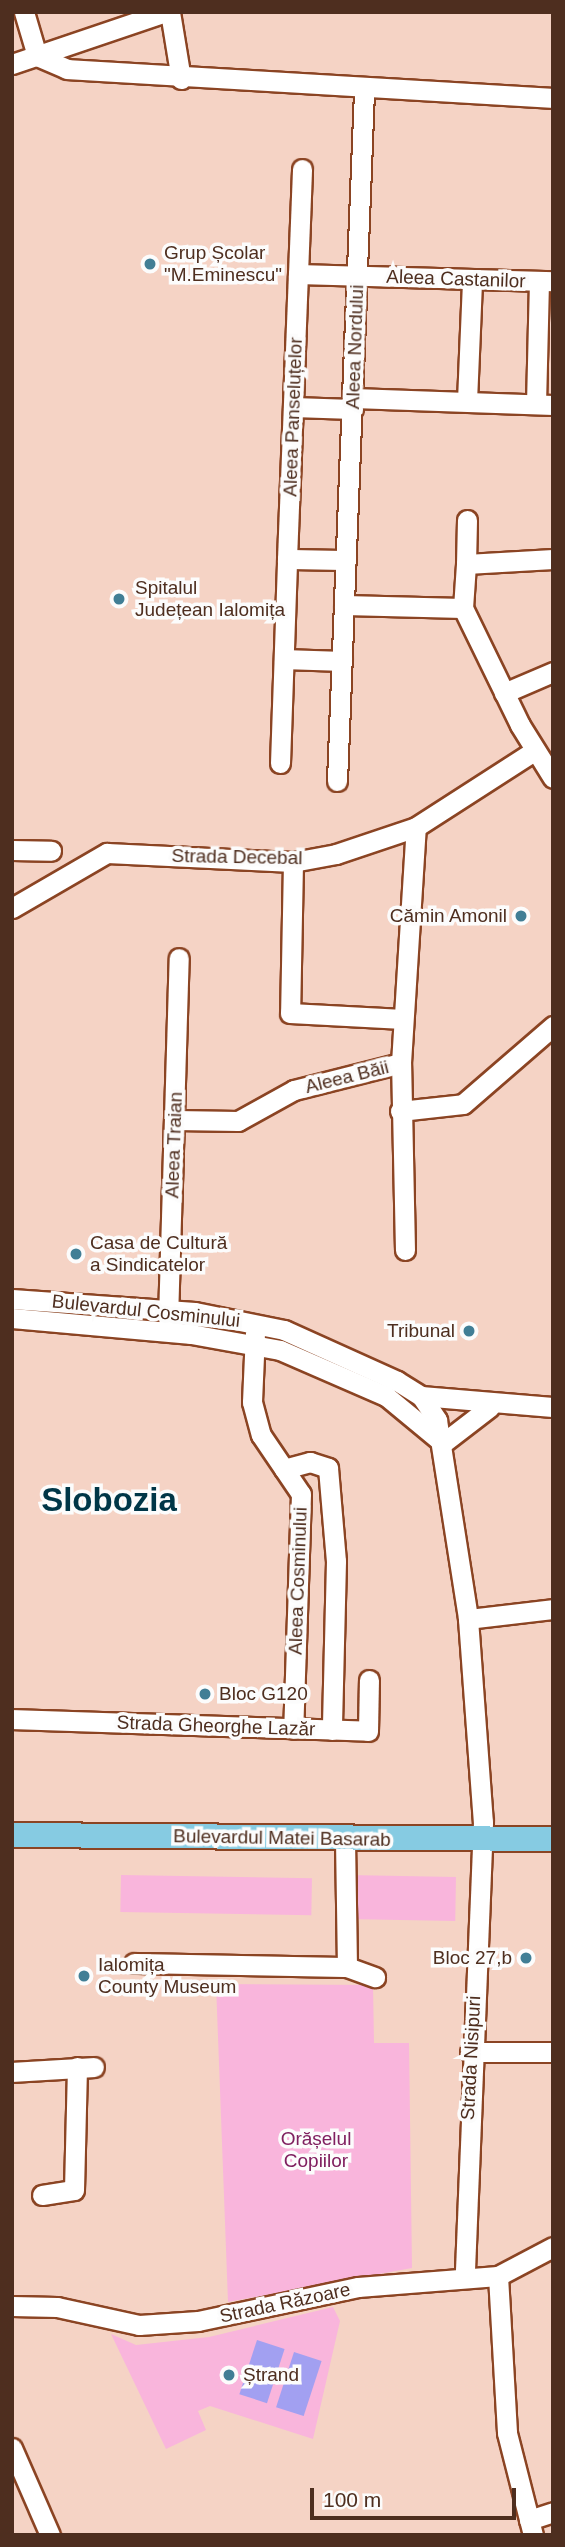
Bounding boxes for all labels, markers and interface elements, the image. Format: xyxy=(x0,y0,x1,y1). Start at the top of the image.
place label: Grup Școlar "M.Eminescu" xyxy=(164,242,282,286)
marker: Grup Școlar "M.Eminescu" xyxy=(142,256,158,272)
street label: Aleea Castanilor xyxy=(386,265,526,293)
street label: Aleea Nordului xyxy=(341,284,369,410)
street label: Aleea Panseluțelor xyxy=(279,337,307,497)
place label: Spitalul Județean Ialomița xyxy=(135,577,285,621)
marker: Spitalul Județean Ialomița xyxy=(109,589,129,609)
street label: Strada Decebal xyxy=(171,844,303,870)
place label: Cămin Amonil xyxy=(389,905,507,927)
marker: Cămin Amonil xyxy=(513,908,529,924)
street label: Aleea Băii xyxy=(303,1056,391,1098)
street label: Aleea Traian xyxy=(161,1091,187,1199)
place label: Casa de Cultură a Sindicatelor xyxy=(90,1232,227,1276)
marker: Casa de Cultură a Sindicatelor xyxy=(68,1246,84,1262)
street label: Bulevardul Cosminului xyxy=(51,1290,241,1332)
place label: Tribunal xyxy=(387,1320,455,1342)
marker: Tribunal xyxy=(461,1323,477,1339)
district label: Slobozia xyxy=(41,1480,177,1520)
street label: Aleea Cosminului xyxy=(284,1507,312,1655)
place label: Bloc G120 xyxy=(219,1683,308,1705)
marker: Bloc G120 xyxy=(197,1686,213,1702)
street label: Strada Gheorghe Lazăr xyxy=(116,1711,316,1741)
street label: Bulevardul Matei Basarab xyxy=(173,1825,391,1851)
place label: Bloc 27,b xyxy=(433,1947,512,1969)
marker: Bloc 27,b xyxy=(518,1950,534,1966)
place label: Ialomița County Museum xyxy=(98,1954,236,1998)
marker: Ialomița County Museum xyxy=(76,1968,92,1984)
street label: Strada Nisipuri xyxy=(456,1995,486,2121)
park label: Orășelul Copiilor xyxy=(281,2128,351,2172)
street label: Strada Răzoare xyxy=(218,2278,352,2328)
place label: Ștrand xyxy=(243,2364,299,2386)
marker: Ștrand xyxy=(221,2367,237,2383)
scale bar xyxy=(313,2474,520,2518)
text: 100 m xyxy=(323,2488,381,2511)

